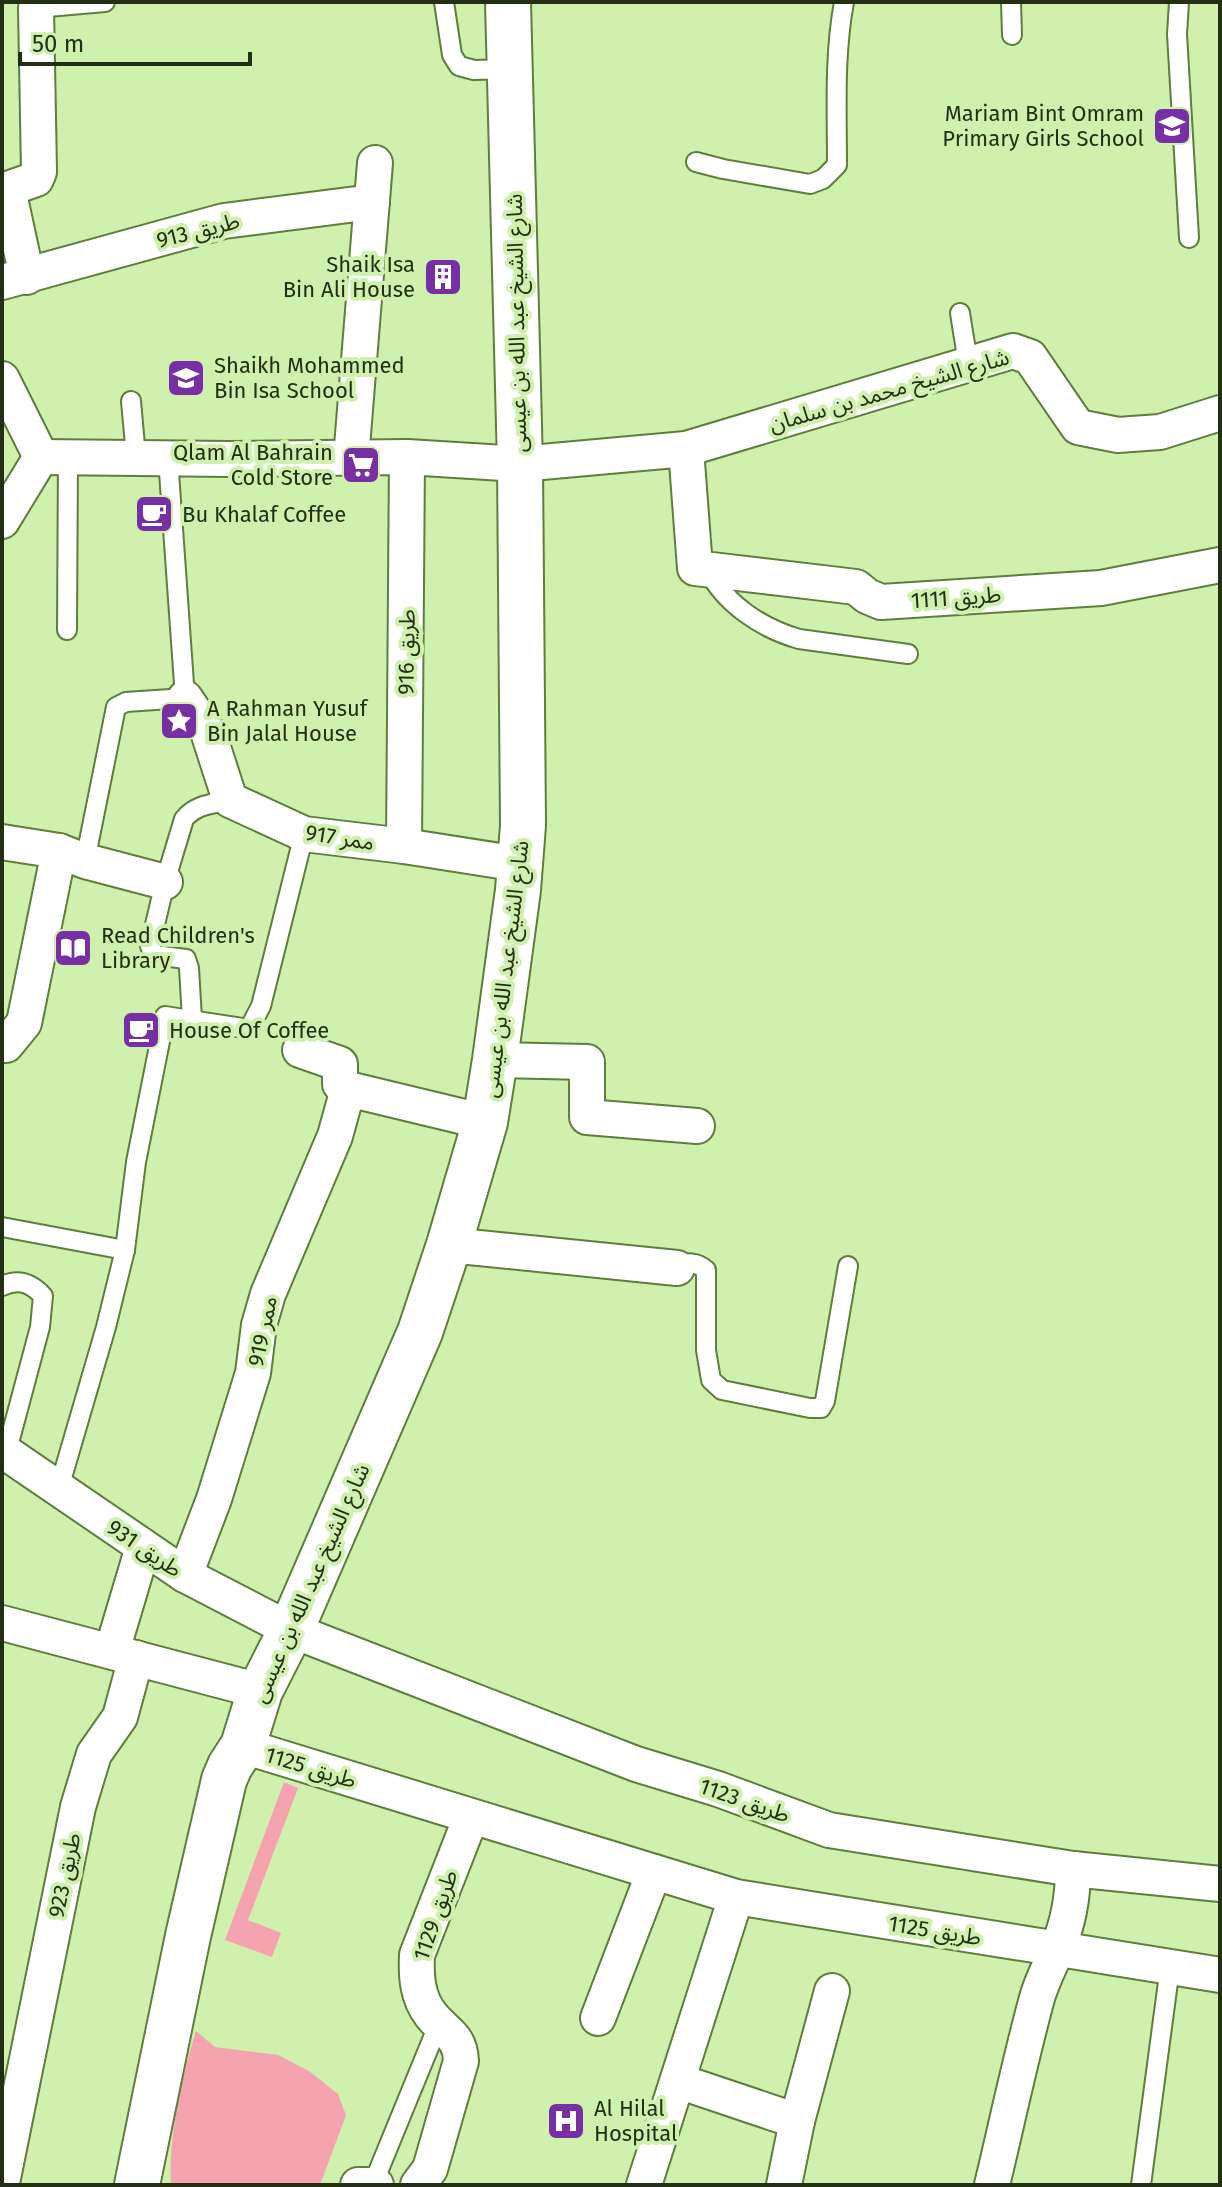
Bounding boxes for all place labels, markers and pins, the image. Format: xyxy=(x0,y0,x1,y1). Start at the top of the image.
place label: Mariam Bint Omram Primary Girls School xyxy=(942,100,1144,152)
school or university icon: Mariam Bint Omram Primary Girls School xyxy=(1151,105,1193,147)
place label: Shaik Isa Bin Ali House xyxy=(283,251,415,303)
building icon: Shaik Isa Bin Ali House xyxy=(422,256,464,298)
place label: Shaikh Mohammed Bin Isa School xyxy=(214,352,405,404)
school or university icon: Shaikh Mohammed Bin Isa School xyxy=(165,357,207,399)
place label: Qlam Al Bahrain Cold Store xyxy=(173,439,333,491)
supermarket icon: Qlam Al Bahrain Cold Store xyxy=(340,444,382,486)
cafe icon: Bu Khalaf Coffee xyxy=(133,493,175,535)
place label: Bu Khalaf Coffee xyxy=(182,501,346,528)
place label: A Rahman Yusuf Bin Jalal House xyxy=(207,695,369,747)
place icon: A Rahman Yusuf Bin Jalal House xyxy=(158,700,200,742)
place label: Read Children's Library xyxy=(101,922,255,974)
library icon: Read Children's Library xyxy=(52,927,94,969)
cafe icon: House Of Coffee xyxy=(120,1009,162,1051)
place label: House Of Coffee xyxy=(169,1017,329,1044)
place label: Al Hilal Hospital xyxy=(594,2095,677,2147)
hospital icon: Al Hilal Hospital xyxy=(545,2100,587,2142)

